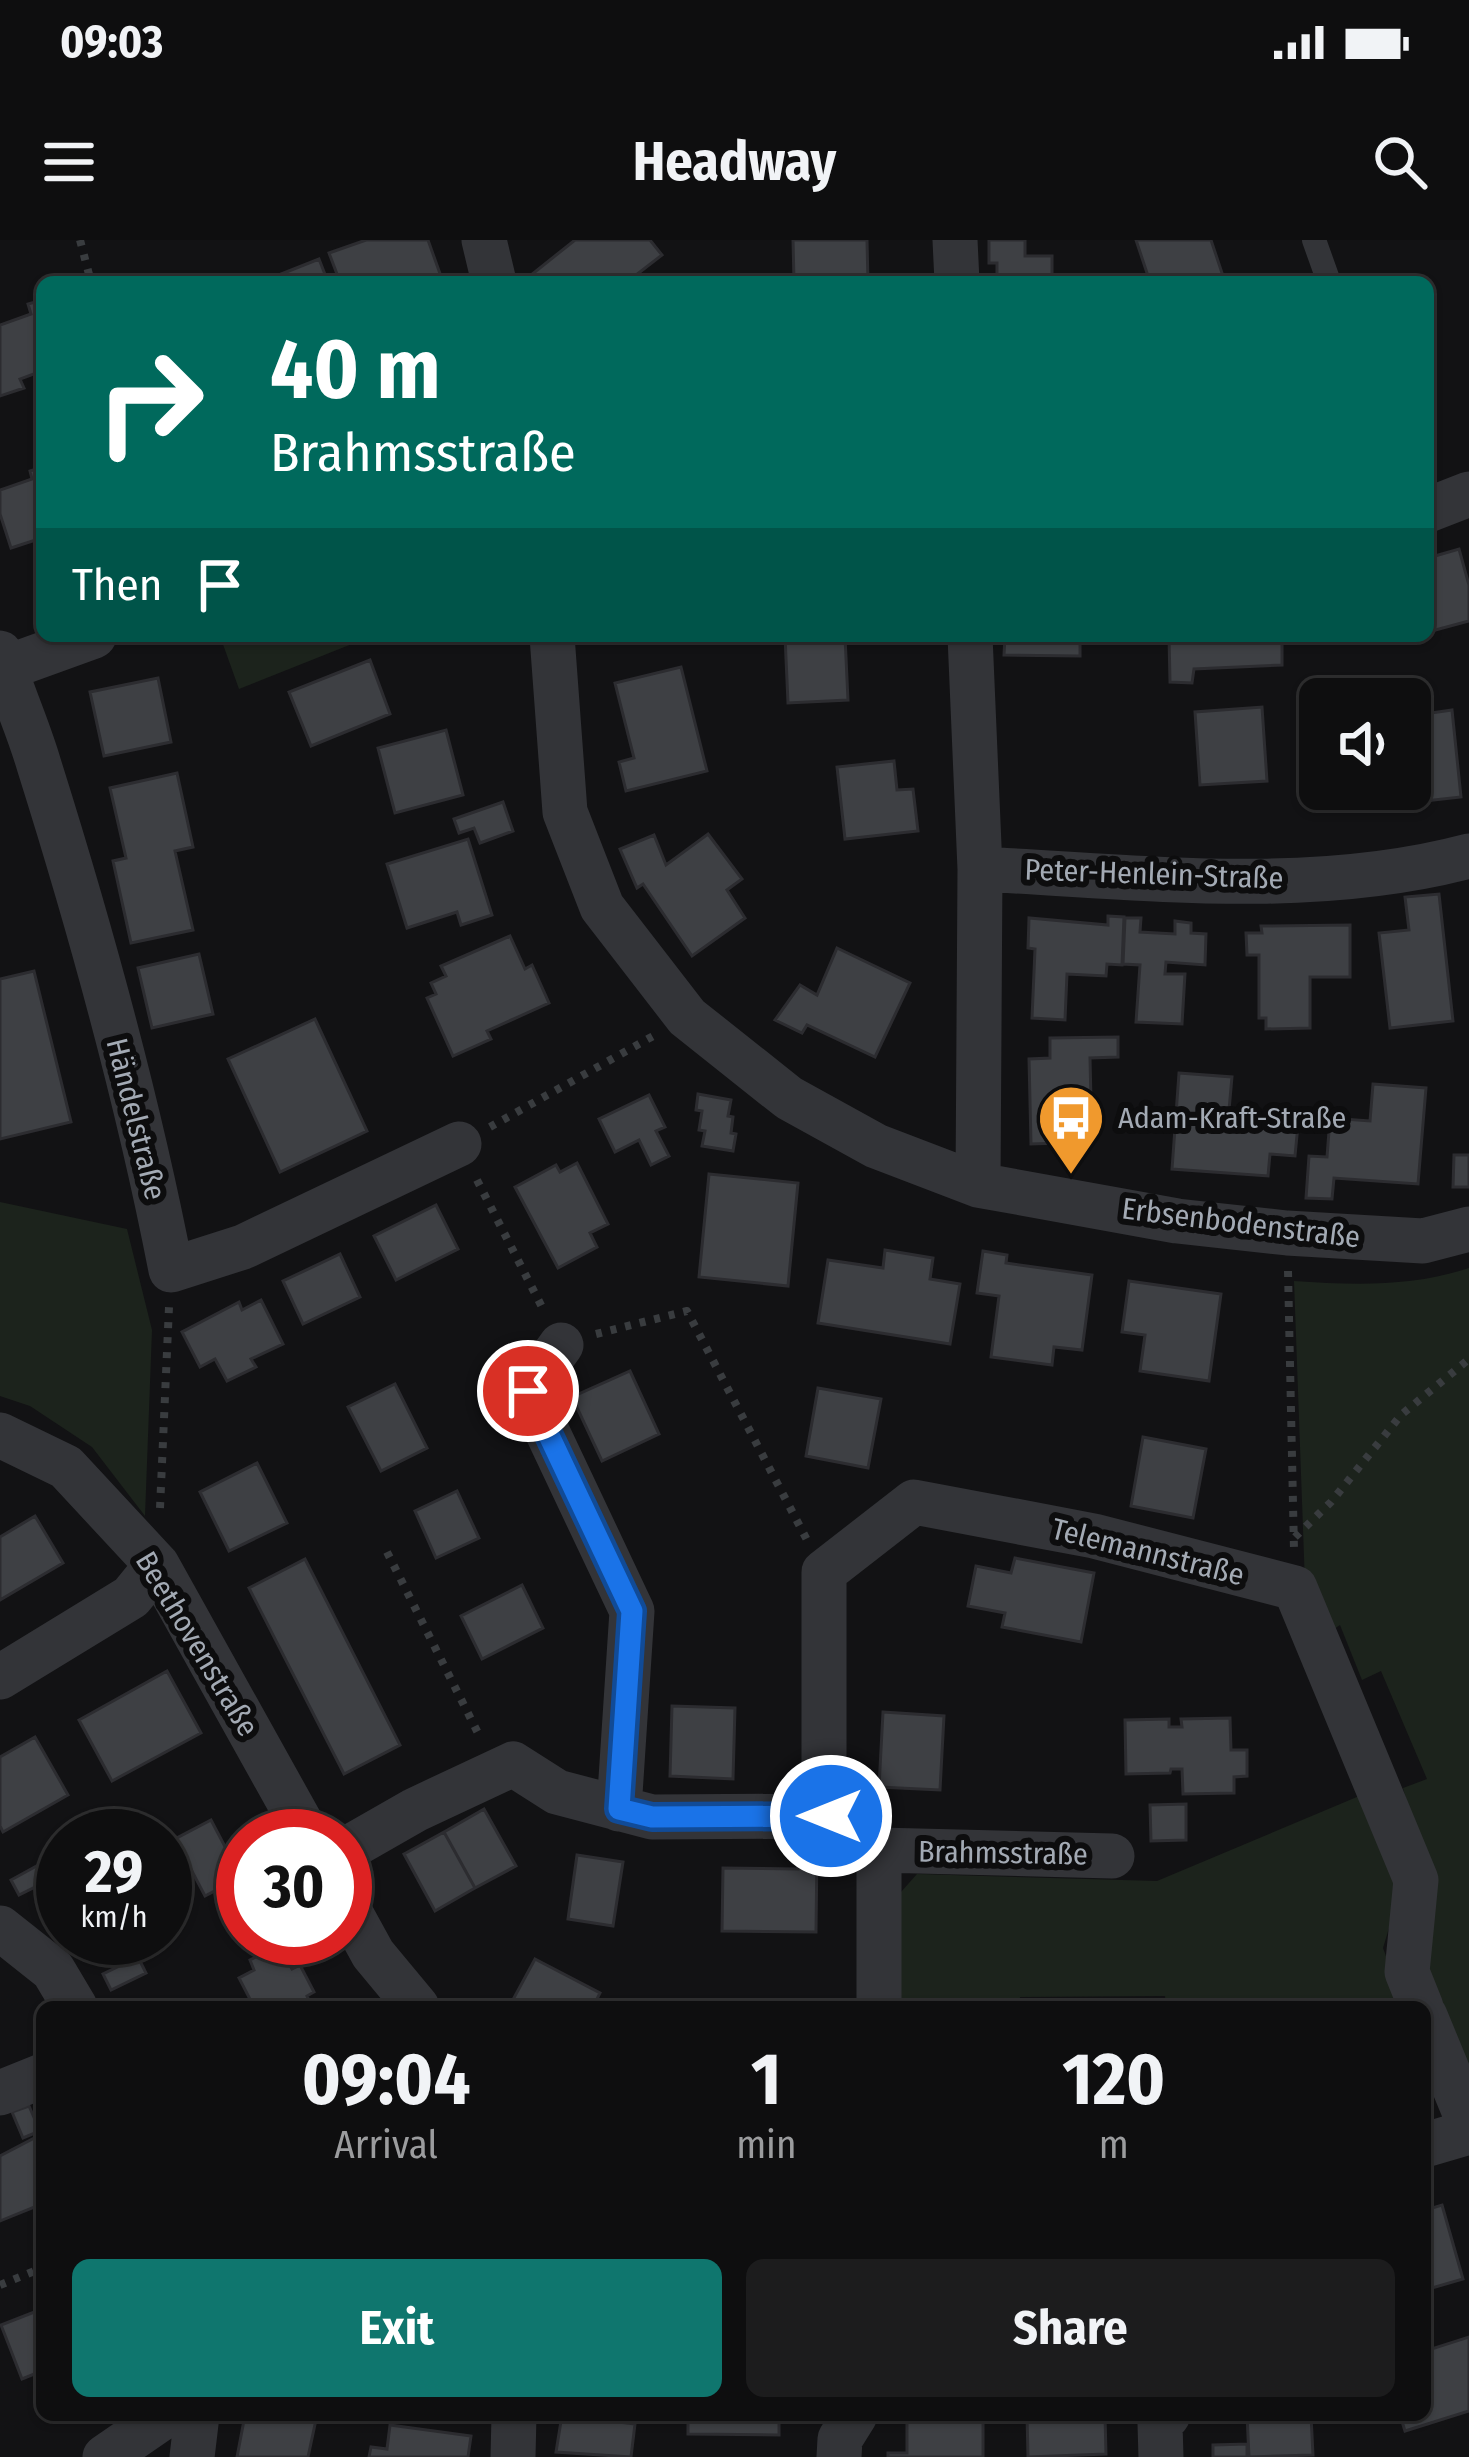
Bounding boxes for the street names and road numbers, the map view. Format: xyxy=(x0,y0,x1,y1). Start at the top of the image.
street label: Peter-Henlein-Straße xyxy=(1024,851,1284,897)
street label: Händelstraße xyxy=(99,1034,173,1204)
street label: Erbsenbodenstraße xyxy=(1120,1191,1362,1255)
street label: Telemannstraße xyxy=(1048,1511,1248,1593)
street label: Beethovenstraße xyxy=(128,1545,266,1743)
street label: Brahmsstraße xyxy=(918,1834,1088,1872)

